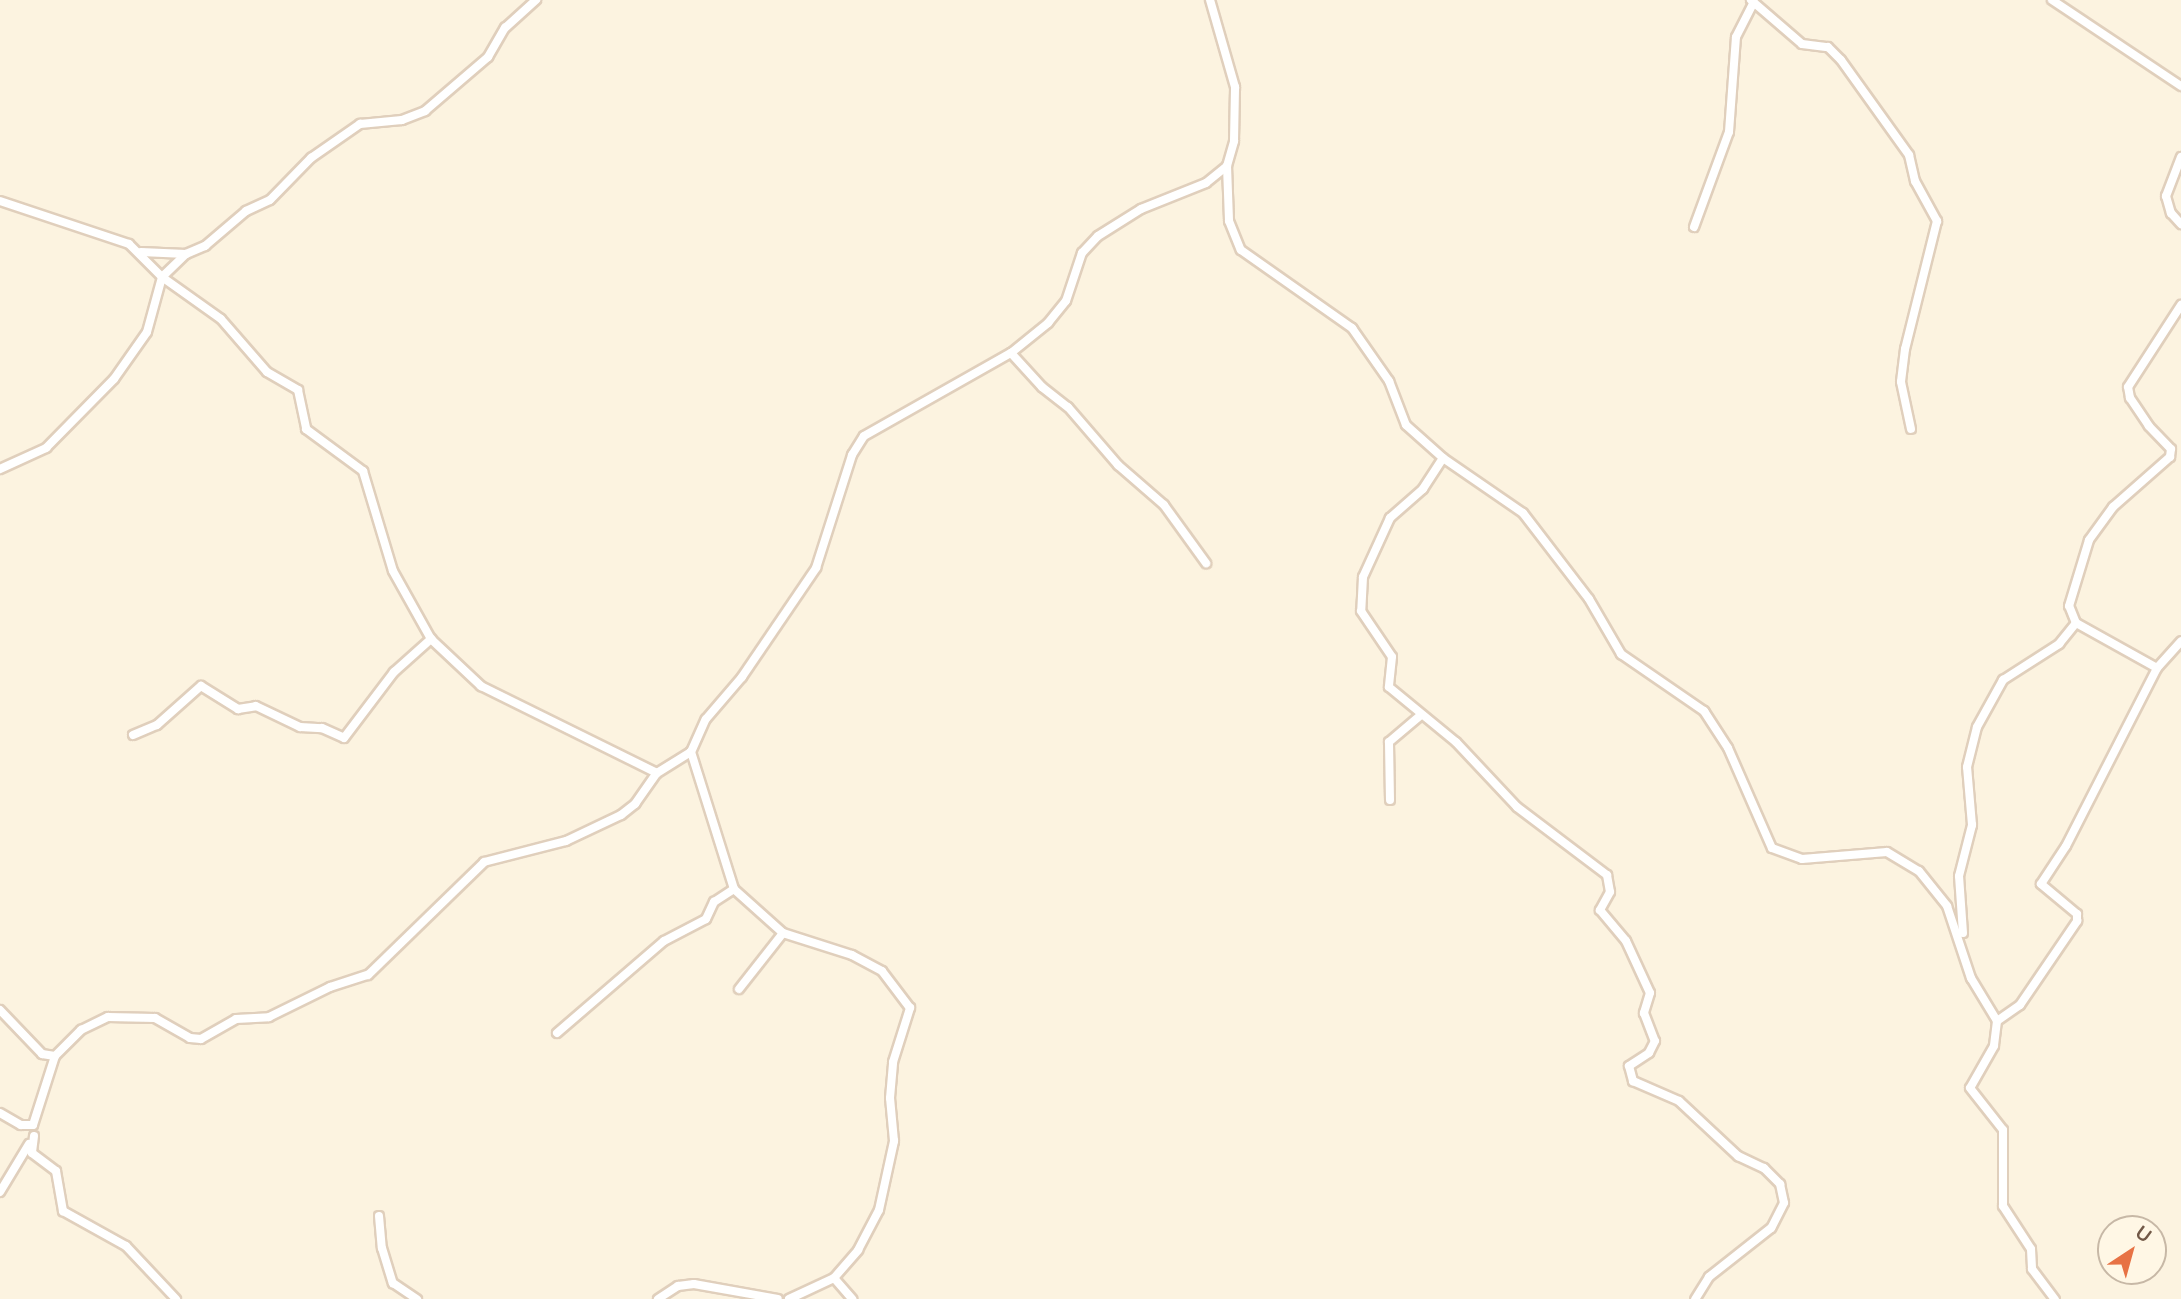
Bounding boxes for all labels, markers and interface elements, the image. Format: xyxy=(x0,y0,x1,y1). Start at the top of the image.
north arrow xyxy=(2097,1215,2167,1285)
text: U xyxy=(2130,1220,2156,1249)

